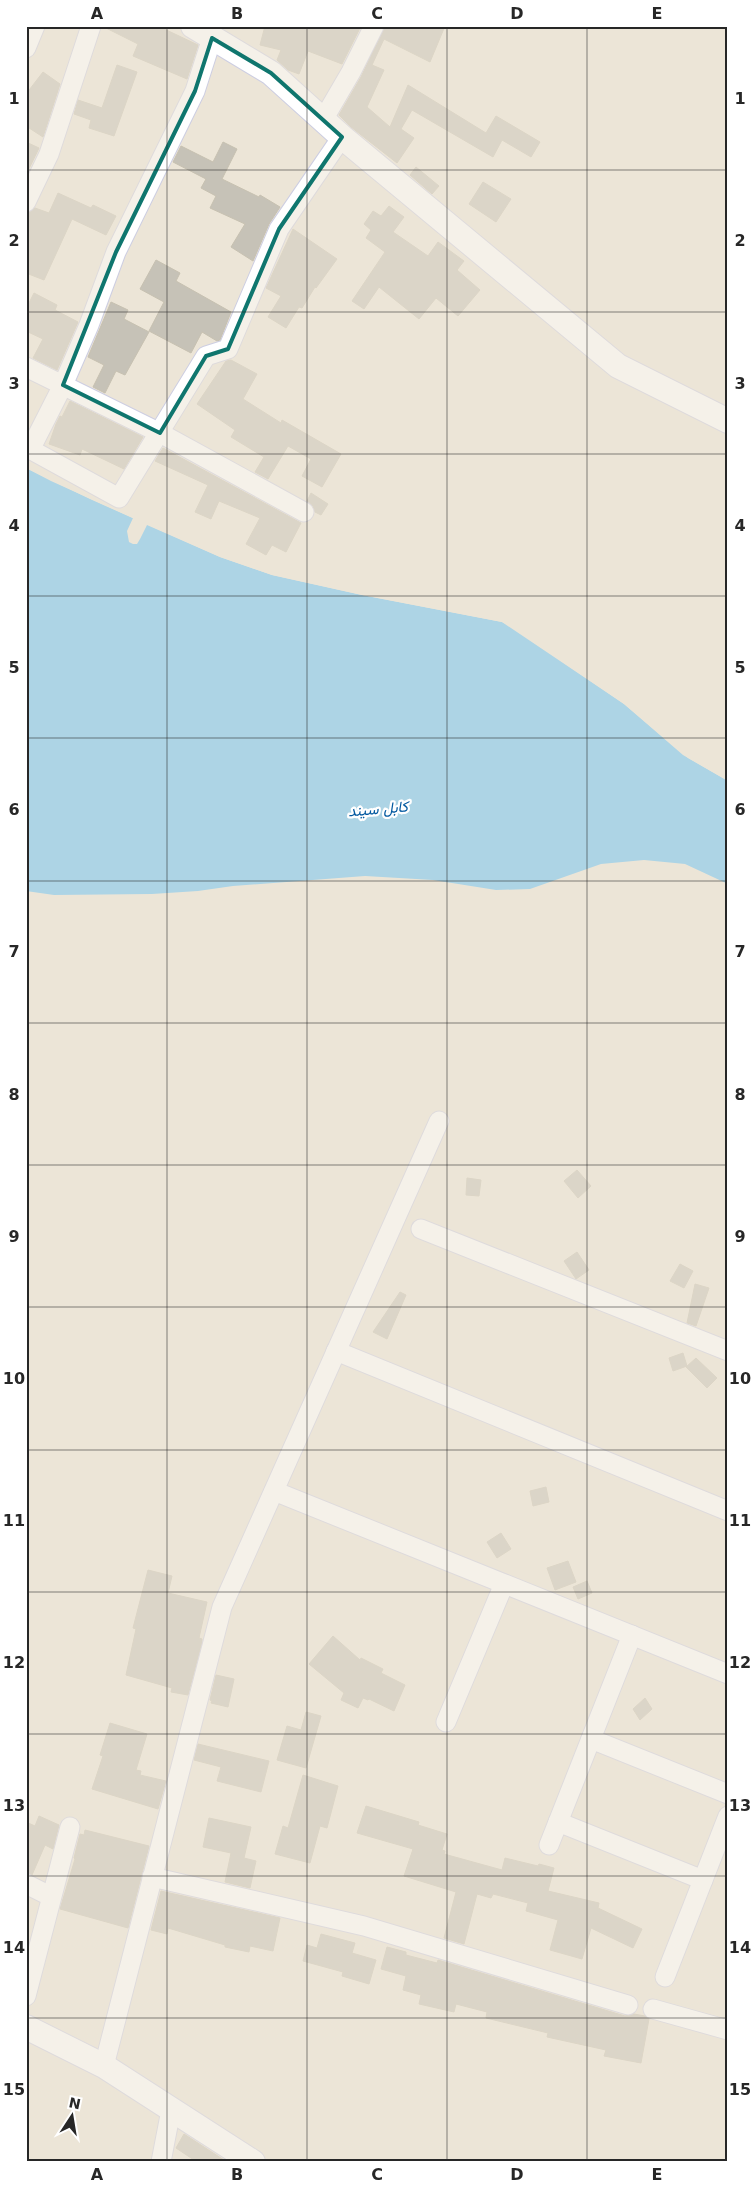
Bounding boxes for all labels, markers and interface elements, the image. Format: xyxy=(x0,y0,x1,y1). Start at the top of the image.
text: A xyxy=(91,4,104,23)
text: B xyxy=(231,4,243,23)
text: C xyxy=(371,4,383,23)
text: D xyxy=(510,4,524,23)
text: E xyxy=(652,4,662,23)
text: 1 xyxy=(8,89,20,108)
text: 1 xyxy=(734,89,746,108)
text: 2 xyxy=(8,231,20,250)
text: 2 xyxy=(734,231,746,250)
text: 3 xyxy=(8,374,20,393)
text: 3 xyxy=(734,374,746,393)
text: 4 xyxy=(8,516,20,535)
text: 4 xyxy=(734,516,746,535)
text: 5 xyxy=(8,658,20,677)
text: 5 xyxy=(734,658,746,677)
water label: کابل سيند xyxy=(347,797,411,821)
text: 6 xyxy=(8,800,20,819)
text: 6 xyxy=(734,800,746,819)
text: 7 xyxy=(8,942,20,961)
text: 7 xyxy=(734,942,746,961)
text: 8 xyxy=(8,1085,20,1104)
text: 8 xyxy=(734,1085,746,1104)
text: 9 xyxy=(8,1227,20,1246)
text: 9 xyxy=(734,1227,746,1246)
text: 10 xyxy=(3,1369,25,1388)
text: 10 xyxy=(729,1369,751,1388)
text: 11 xyxy=(3,1511,25,1530)
text: 11 xyxy=(729,1511,751,1530)
text: 12 xyxy=(3,1653,25,1672)
text: 12 xyxy=(729,1653,751,1672)
text: 13 xyxy=(3,1796,25,1815)
text: 13 xyxy=(729,1796,751,1815)
text: 14 xyxy=(3,1938,25,1957)
text: 14 xyxy=(729,1938,751,1957)
text: 15 xyxy=(3,2080,25,2099)
text: 15 xyxy=(729,2080,751,2099)
north arrow xyxy=(48,2090,98,2140)
text: N xyxy=(67,2094,82,2112)
text: A xyxy=(91,2165,104,2184)
text: B xyxy=(231,2165,243,2184)
text: C xyxy=(371,2165,383,2184)
text: D xyxy=(510,2165,524,2184)
text: E xyxy=(652,2165,662,2184)

